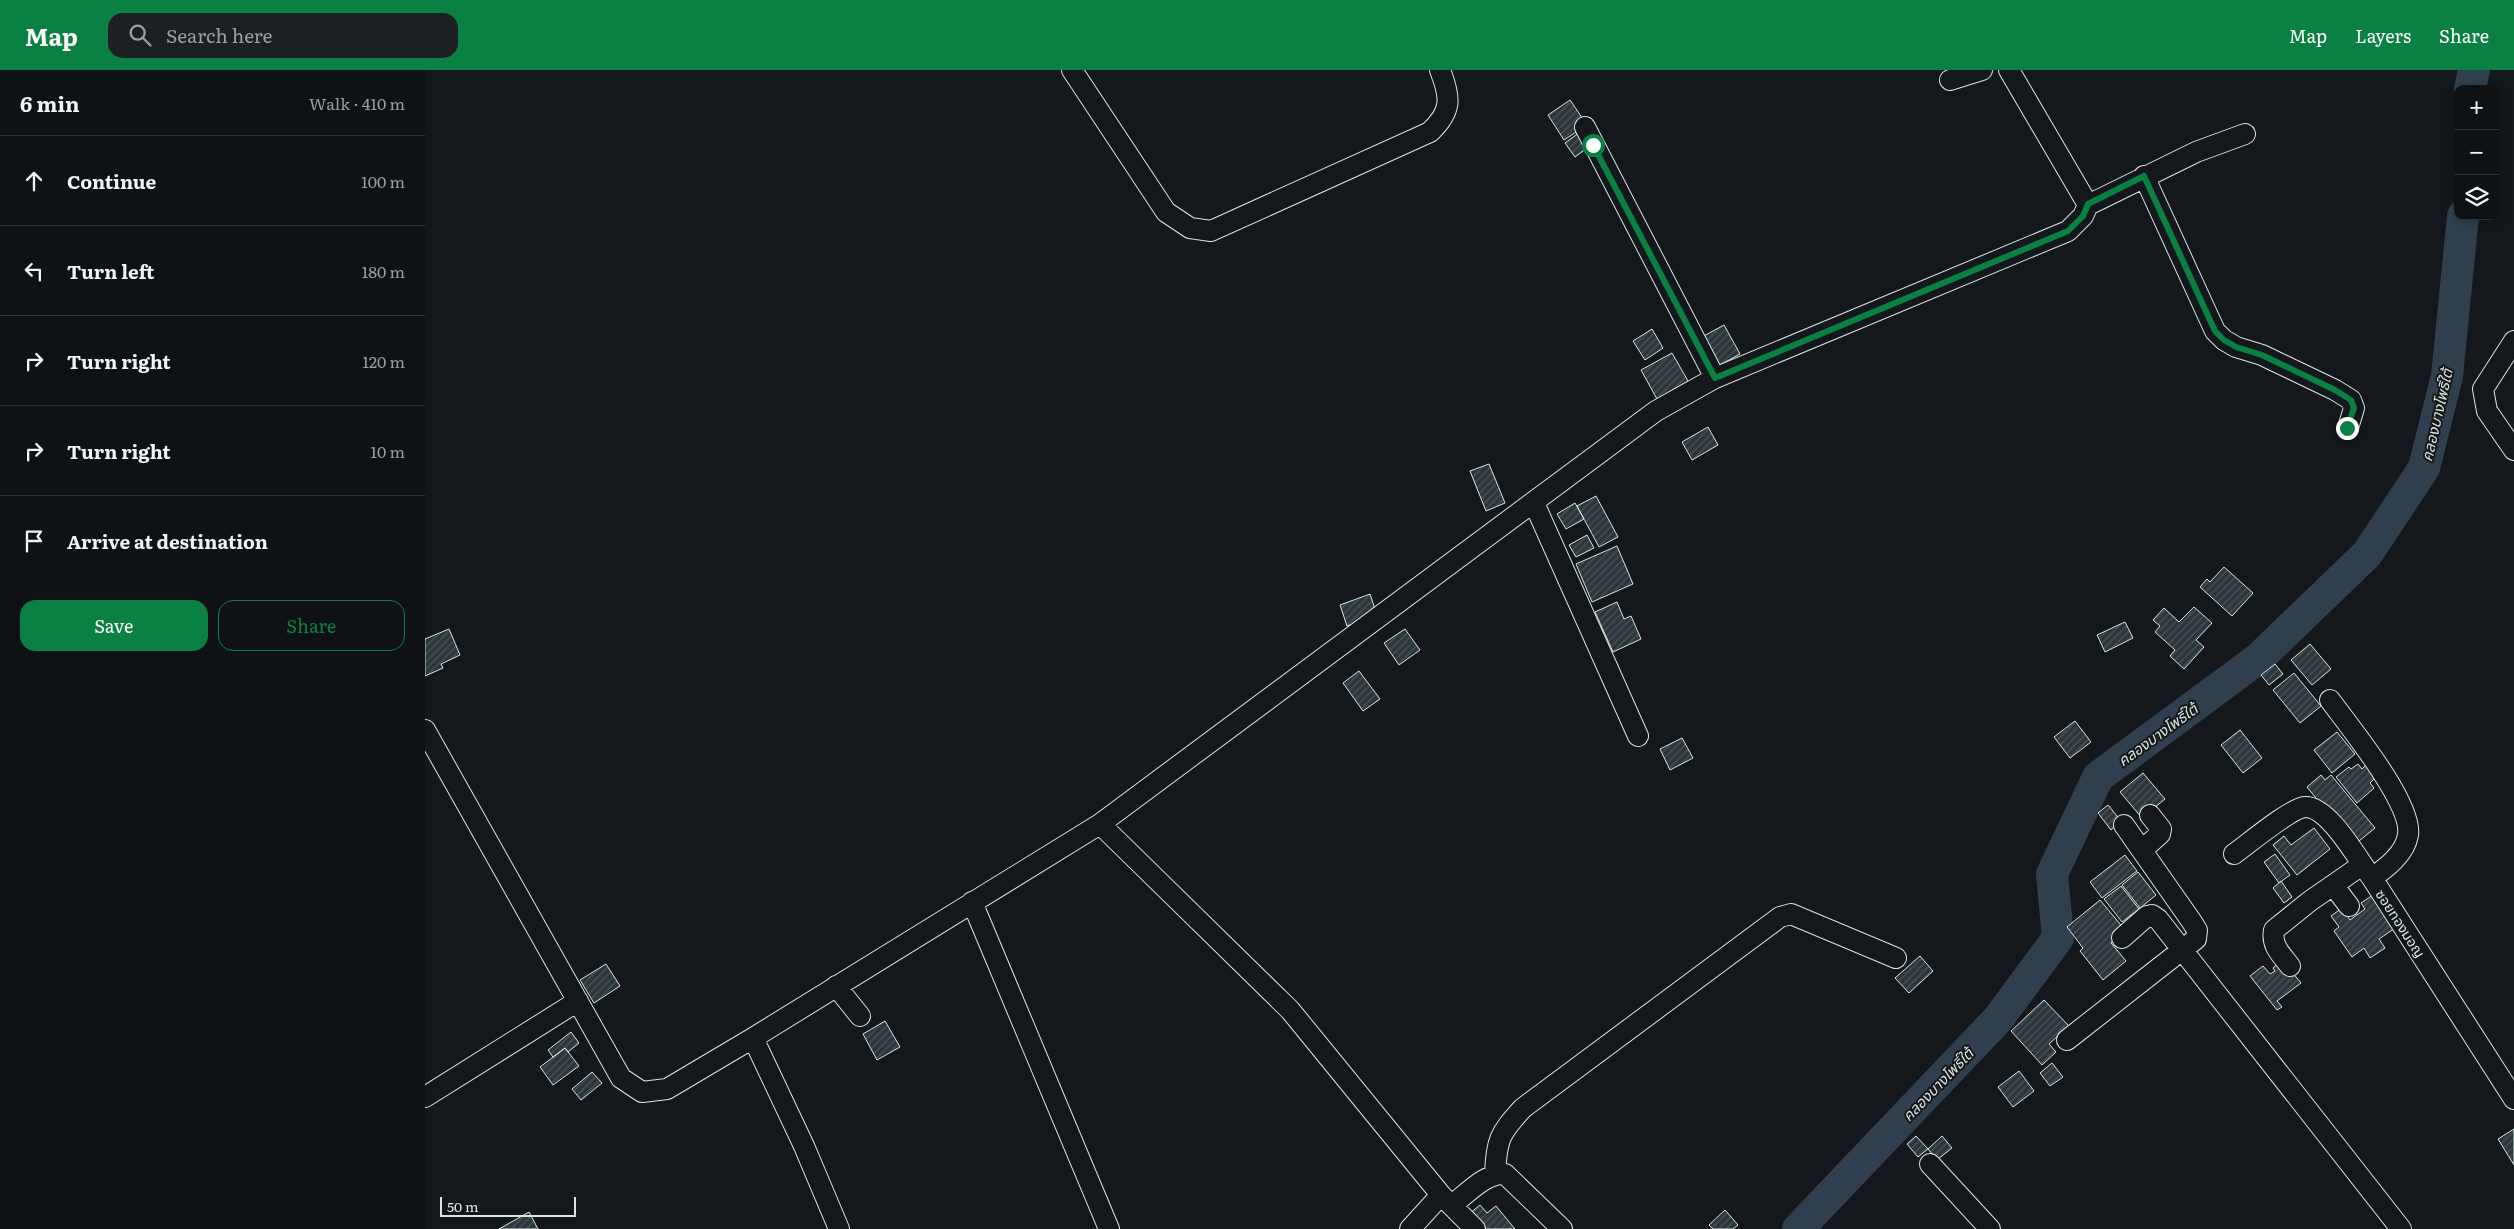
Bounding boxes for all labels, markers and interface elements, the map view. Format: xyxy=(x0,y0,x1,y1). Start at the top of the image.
search box xyxy=(108,13,458,58)
text: Map xyxy=(25,18,78,53)
icon: search xyxy=(126,21,154,49)
text: Search here xyxy=(166,21,272,49)
text: Map xyxy=(2289,22,2327,49)
text: Layers xyxy=(2355,22,2411,49)
text: Share xyxy=(2439,22,2489,49)
map controls xyxy=(2454,85,2499,220)
button: + xyxy=(2454,85,2499,130)
text: 6 min xyxy=(20,87,80,118)
text: Walk · 410 m xyxy=(309,91,405,115)
button: − xyxy=(2454,130,2499,175)
route start xyxy=(1582,134,1605,157)
icon: ahead xyxy=(20,167,48,195)
text: Continue xyxy=(67,167,156,195)
text: 100 m xyxy=(361,169,405,193)
button: layers xyxy=(2454,175,2499,220)
icon: left xyxy=(20,257,48,285)
text: Turn left xyxy=(67,257,154,285)
text: 180 m xyxy=(362,259,405,283)
icon: right xyxy=(20,347,48,375)
text: Turn right xyxy=(67,347,171,375)
text: 120 m xyxy=(362,349,405,373)
water label: คลองบางโพธิ์ใต้ xyxy=(2414,365,2458,464)
route end xyxy=(2336,417,2359,440)
icon: right xyxy=(20,437,48,465)
text: Turn right xyxy=(67,437,171,465)
text: 10 m xyxy=(371,439,405,463)
icon: arrive xyxy=(20,527,48,555)
text: Arrive at destination xyxy=(67,527,268,555)
button: Save xyxy=(20,600,208,651)
button: Share xyxy=(218,600,405,651)
water label: คลองบางโพธิ์ใต้ xyxy=(2112,696,2203,771)
street label: ซอยทองมอญ xyxy=(2371,885,2431,961)
water label: คลองบางโพธิ์ใต้ xyxy=(1896,1041,1979,1126)
scale bar xyxy=(440,1194,576,1217)
text: 50 m xyxy=(447,1196,479,1216)

